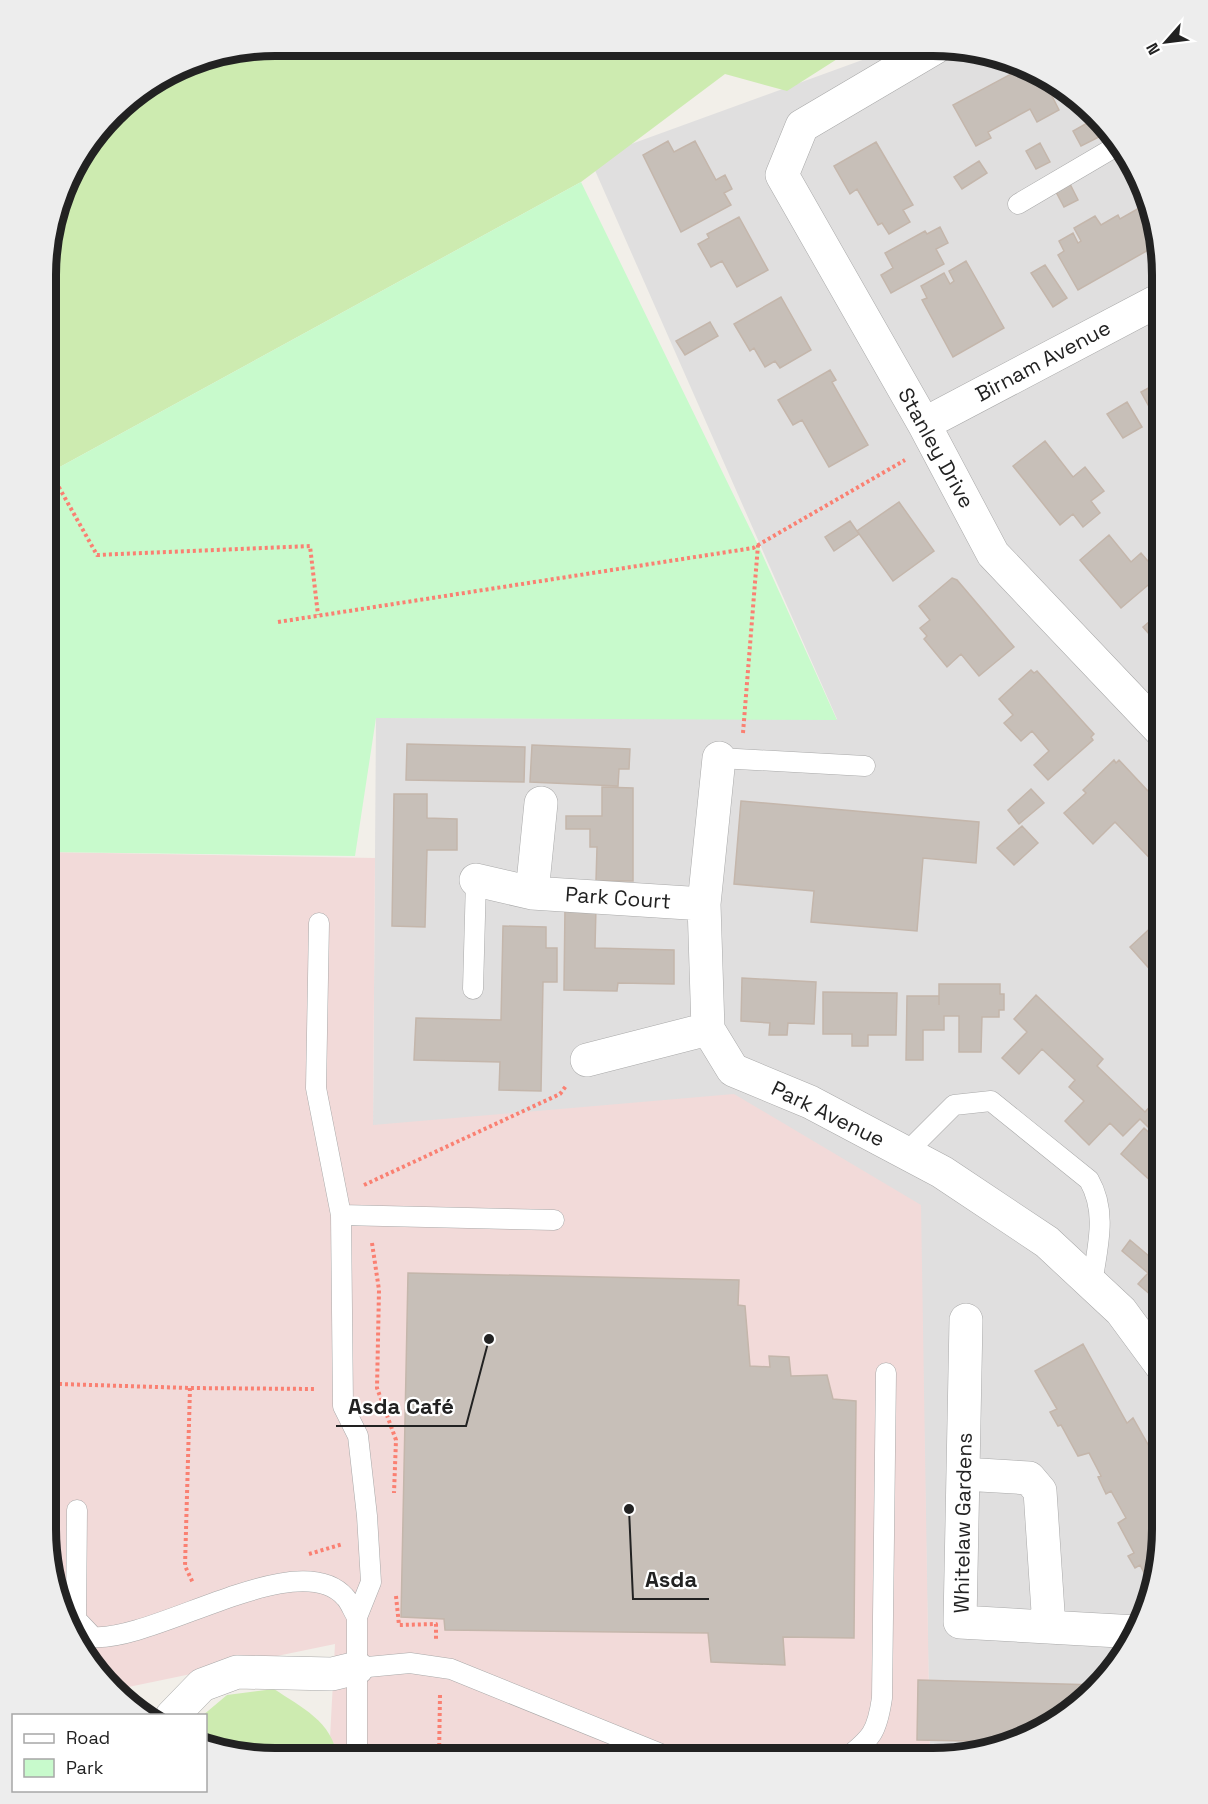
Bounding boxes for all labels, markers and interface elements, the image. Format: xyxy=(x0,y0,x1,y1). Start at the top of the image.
north arrow xyxy=(1136,12,1196,72)
text: N xyxy=(1141,39,1165,58)
street label: Birnam Avenue xyxy=(971,314,1115,408)
street label: Stanley Drive xyxy=(892,383,981,513)
street label: Park Court xyxy=(564,880,672,915)
street label: Park Avenue xyxy=(767,1074,889,1153)
callout: Asda Café xyxy=(336,1386,466,1426)
text: Asda Café xyxy=(348,1392,454,1420)
street label: Whitelaw Gardens xyxy=(947,1432,978,1614)
callout: Asda xyxy=(633,1559,709,1599)
text: Asda xyxy=(645,1565,697,1593)
legend xyxy=(12,1714,207,1792)
text: Road xyxy=(66,1726,110,1749)
text: Park xyxy=(66,1756,104,1779)

